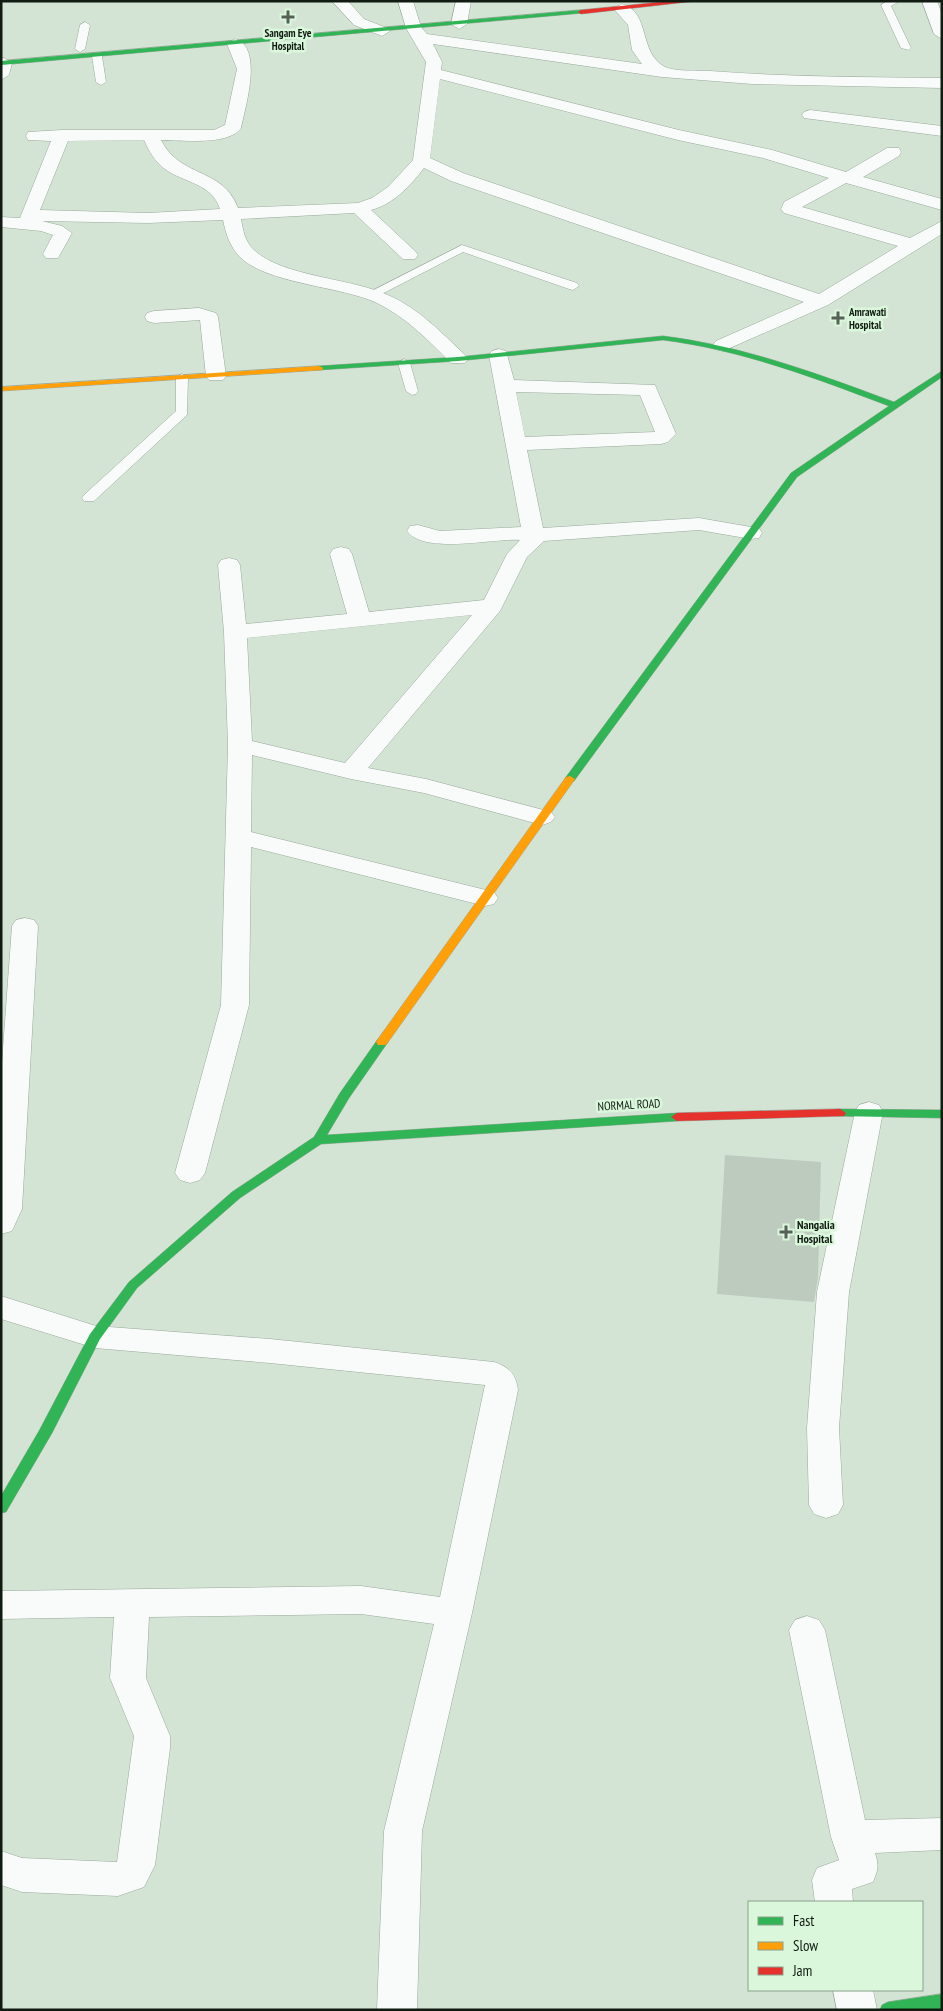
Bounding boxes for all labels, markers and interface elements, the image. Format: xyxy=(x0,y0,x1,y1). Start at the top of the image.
marker: Sangam Eye Hospital xyxy=(281,10,295,24)
place label: Sangam Eye Hospital xyxy=(264,26,312,53)
place label: Amrawati Hospital xyxy=(848,305,887,332)
marker: Amrawati Hospital xyxy=(831,311,845,325)
street label: NORMAL ROAD xyxy=(597,1095,661,1114)
place label: Nangalia Hospital xyxy=(797,1217,835,1246)
marker: Nangalia Hospital xyxy=(779,1225,793,1239)
legend xyxy=(748,1901,923,1991)
text: Fast xyxy=(793,1911,814,1930)
text: Slow xyxy=(793,1936,818,1955)
text: Jam xyxy=(792,1961,812,1980)

